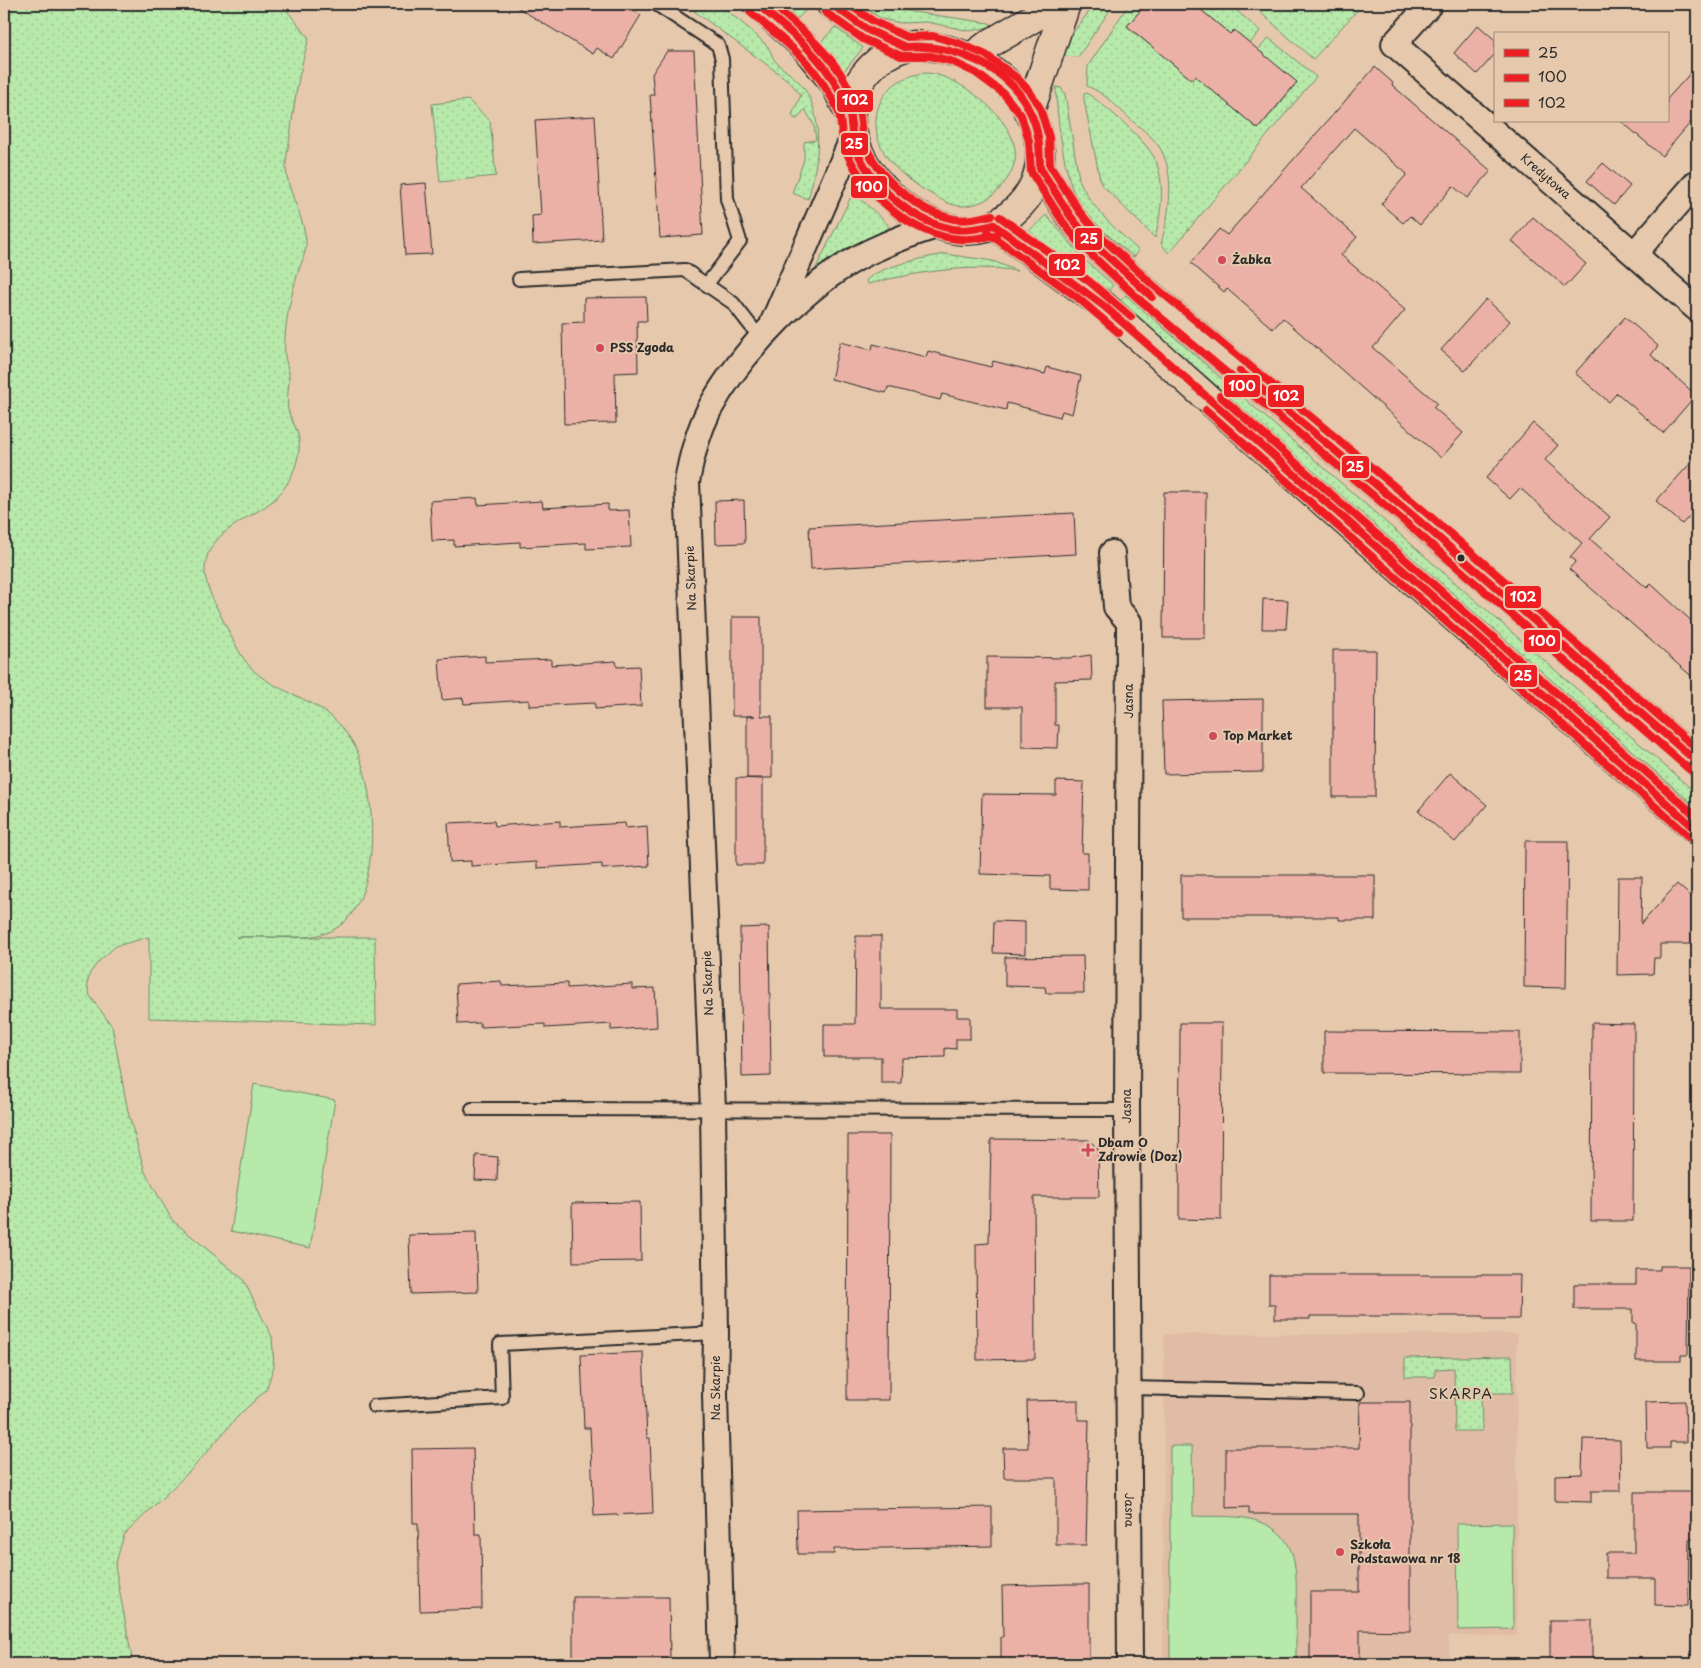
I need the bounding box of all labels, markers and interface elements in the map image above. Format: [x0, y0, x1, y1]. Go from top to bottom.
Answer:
legend [1494, 32, 1668, 122]
text: 25 [1538, 40, 1558, 63]
text: 100 [1538, 64, 1567, 87]
line badge: 102 [836, 89, 874, 113]
text: 102 [842, 89, 868, 110]
text: 102 [1538, 90, 1566, 113]
line badge: 25 [840, 132, 869, 156]
text: 25 [845, 133, 863, 154]
street label: Kredytowa [1517, 149, 1576, 203]
line badge: 100 [850, 175, 888, 199]
text: 100 [855, 176, 883, 197]
line badge: 25 [1074, 227, 1103, 251]
text: 25 [1080, 228, 1098, 249]
place label: Żabka [1232, 250, 1272, 268]
line badge: 102 [1048, 253, 1086, 277]
text: 102 [1054, 254, 1080, 275]
marker: Żabka [1216, 254, 1228, 266]
place label: PSS Zgoda [610, 338, 675, 356]
marker: PSS Zgoda [594, 342, 606, 354]
line badge: 100 [1223, 374, 1261, 398]
text: 100 [1228, 375, 1256, 396]
line badge: 102 [1267, 384, 1305, 408]
text: 102 [1273, 385, 1299, 406]
line badge: 25 [1341, 455, 1370, 479]
text: 25 [1346, 456, 1364, 477]
street label: Na Skarpie [680, 545, 700, 611]
unlabelled marker [1456, 553, 1466, 563]
line badge: 102 [1504, 585, 1542, 609]
text: 102 [1510, 586, 1536, 607]
line badge: 100 [1523, 629, 1561, 653]
text: 100 [1528, 630, 1556, 651]
line badge: 25 [1509, 664, 1538, 688]
text: 25 [1514, 665, 1532, 686]
street label: Jasna [1119, 683, 1137, 718]
place label: Top Market [1223, 726, 1293, 744]
marker: Top Market [1207, 730, 1219, 742]
street label: Na Skarpie [697, 950, 717, 1016]
street label: Jasna [1117, 1088, 1135, 1123]
place label: Dbam O Zdrowie (Doz) [1098, 1133, 1182, 1165]
marker: Dbam O Zdrowie (Doz) [1082, 1144, 1094, 1156]
street label: Na Skarpie [706, 1355, 724, 1421]
district label: SKARPA [1429, 1383, 1493, 1404]
street label: Jasna [1121, 1493, 1139, 1528]
place label: Szkoła Podstawowa nr 18 [1350, 1535, 1460, 1567]
marker: Szkoła Podstawowa nr 18 [1334, 1546, 1346, 1558]

